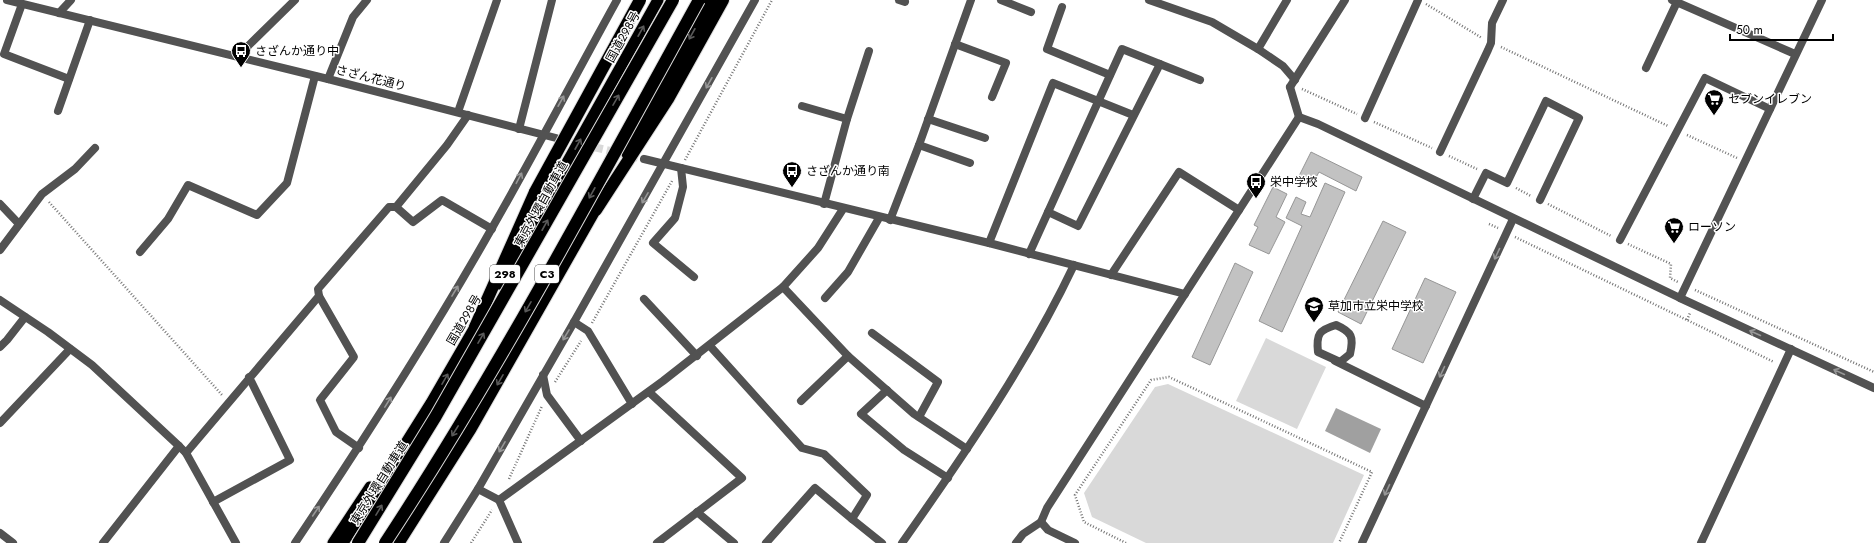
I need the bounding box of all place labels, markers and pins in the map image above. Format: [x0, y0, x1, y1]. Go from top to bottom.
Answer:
bus stop icon: さざんか通り中 [230, 40, 252, 68]
place label: さざんか通り中 [255, 42, 339, 60]
supermarket icon: セブンイレブン [1703, 88, 1725, 116]
place label: セブンイレブン [1728, 90, 1812, 108]
bus stop icon: さざんか通り南 [781, 160, 803, 188]
place label: さざんか通り南 [806, 162, 890, 180]
bus stop icon: 栄中学校 [1245, 171, 1267, 199]
place label: 栄中学校 [1270, 173, 1318, 191]
supermarket icon: ローソン [1663, 216, 1685, 244]
place label: ローソン [1688, 218, 1736, 236]
school or university icon: 草加市立栄中学校 [1303, 295, 1325, 323]
place label: 草加市立栄中学校 [1328, 297, 1424, 315]

